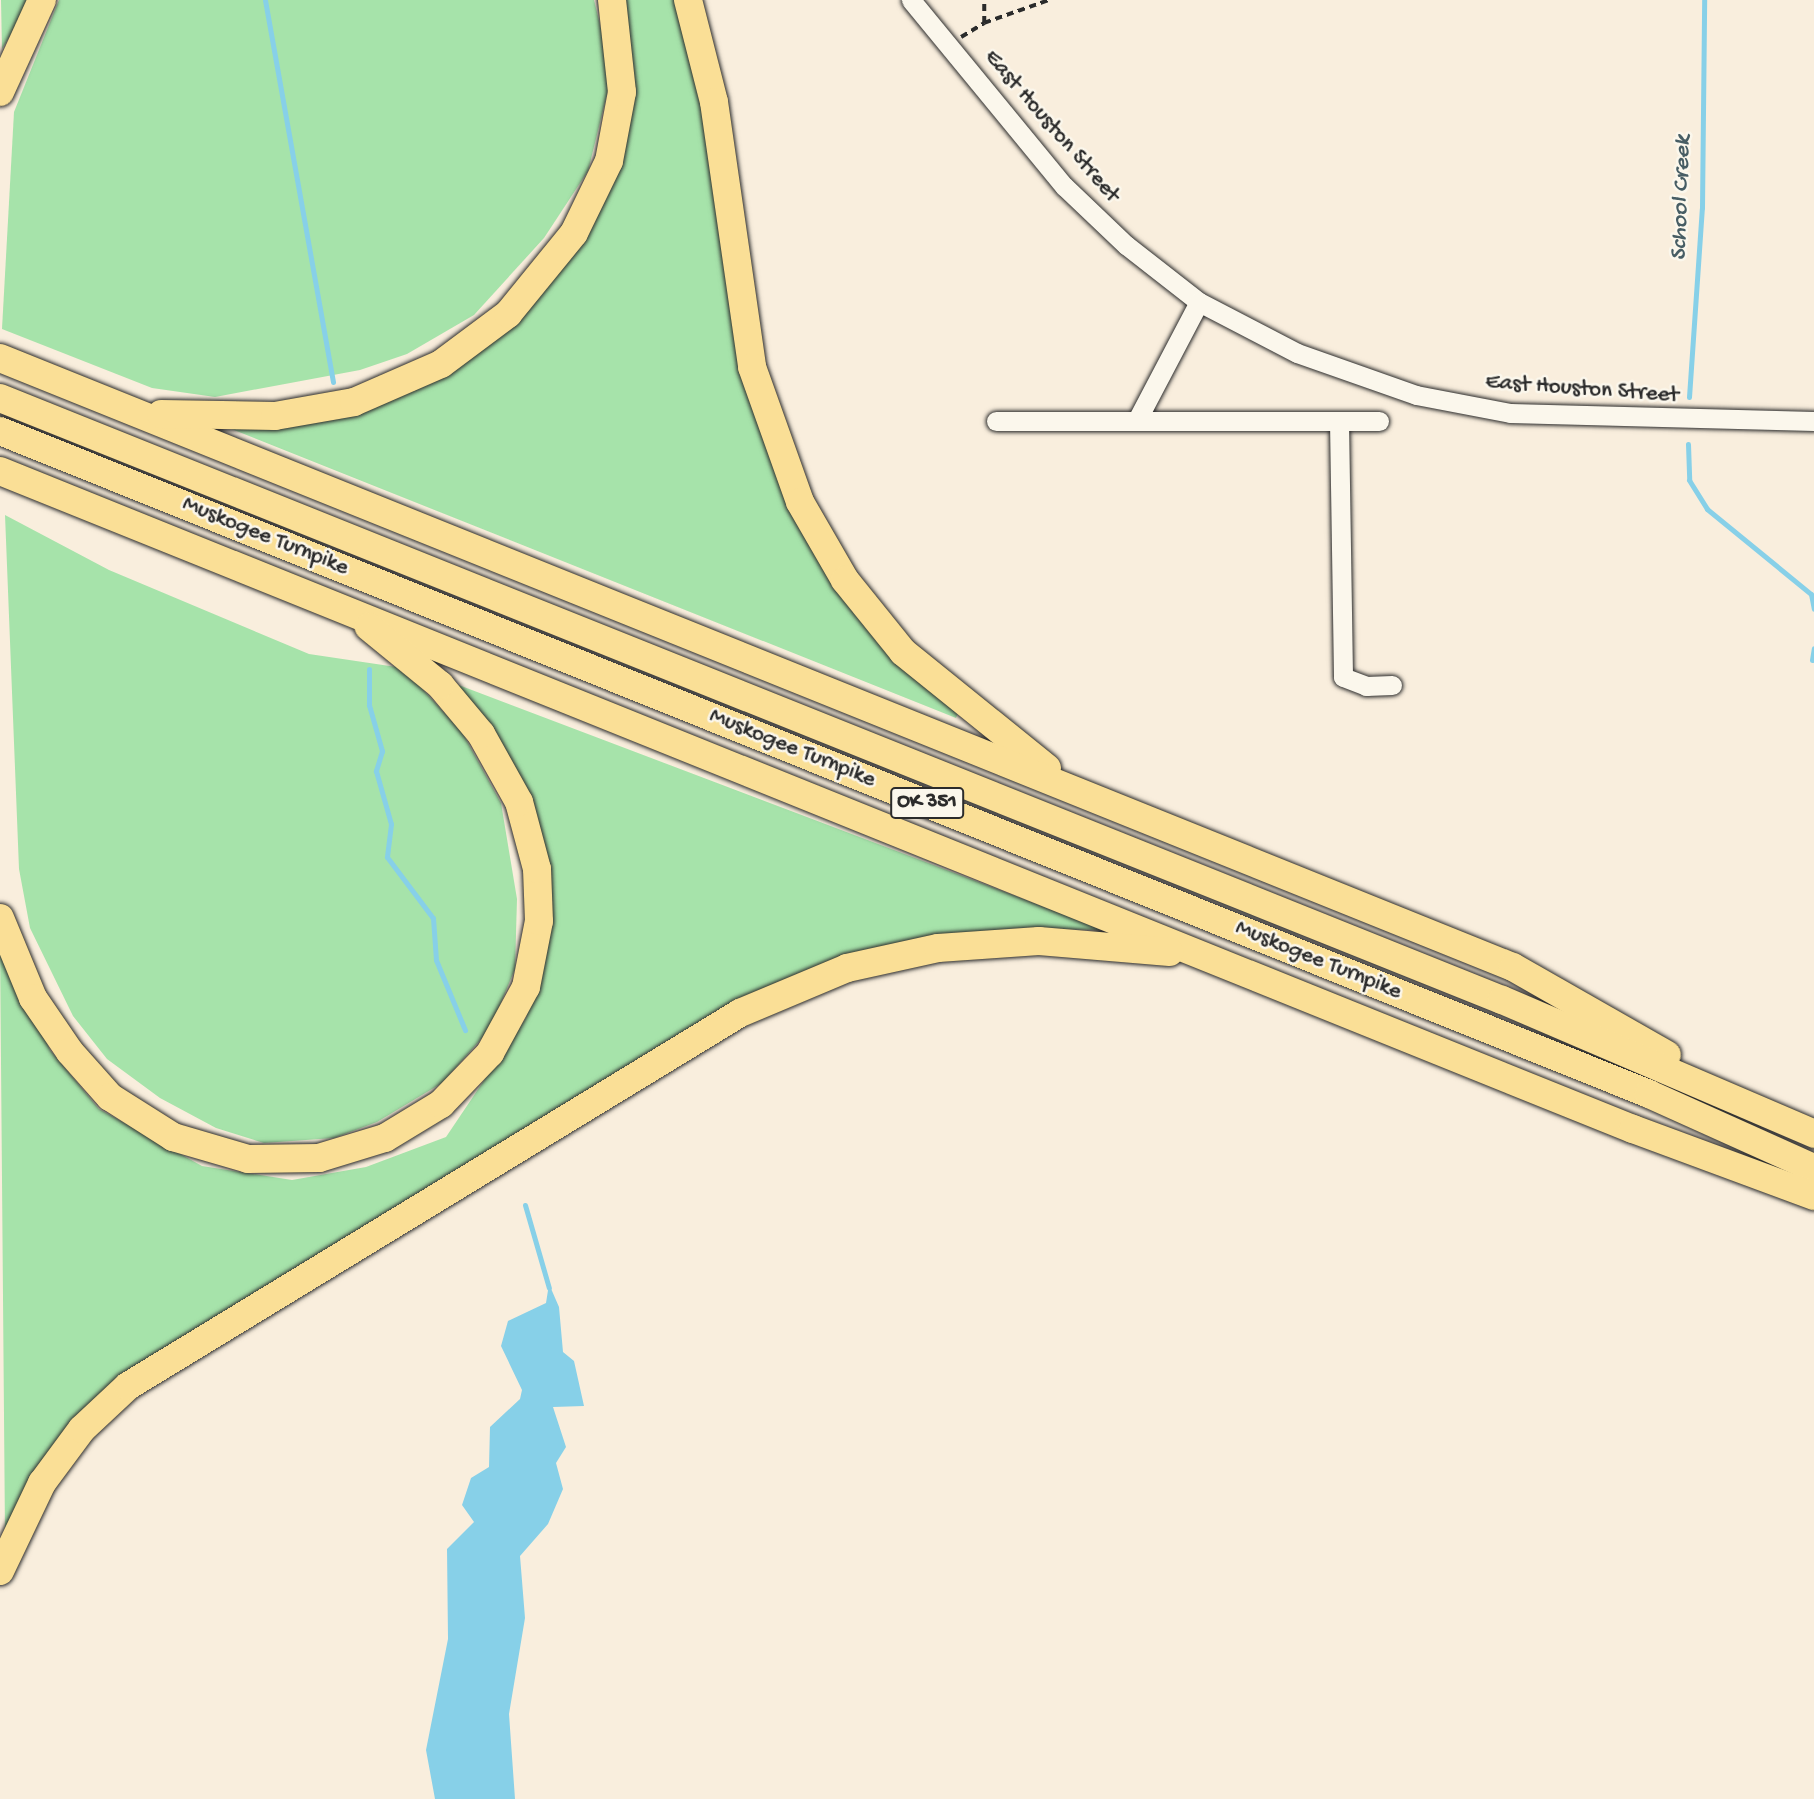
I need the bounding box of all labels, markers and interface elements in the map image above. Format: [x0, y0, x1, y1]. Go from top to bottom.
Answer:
street label: East Houston Street [977, 45, 1125, 209]
water label: School Creek [1665, 135, 1699, 261]
street label: East Houston Street [1484, 369, 1680, 411]
street label: Muskogee Turnpike [178, 491, 352, 583]
street label: Muskogee Turnpike [705, 703, 879, 795]
road number: OK 351 [888, 786, 965, 820]
street label: Muskogee Turnpike [1231, 915, 1405, 1007]

